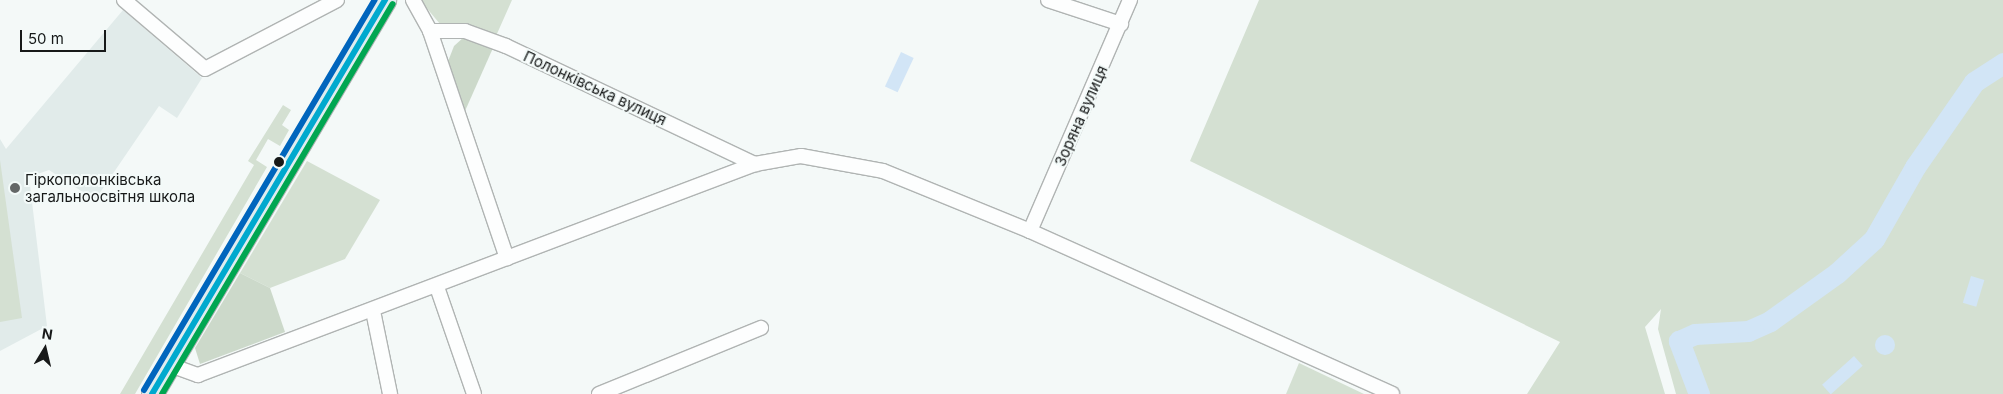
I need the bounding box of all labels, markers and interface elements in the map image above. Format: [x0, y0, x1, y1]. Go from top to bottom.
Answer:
scale bar [22, 20, 109, 52]
text: 50 m [28, 29, 64, 48]
street label: Полонківська вулиця [521, 47, 669, 129]
street label: Зоряна вулиця [1051, 63, 1111, 169]
unlabelled marker [274, 157, 284, 167]
place label: Гіркополонківська загальноосвітня школа [25, 170, 195, 205]
marker: Гіркополонківська загальноосвітня школа [9, 182, 21, 194]
north arrow [20, 324, 70, 374]
text: N [41, 324, 54, 343]

